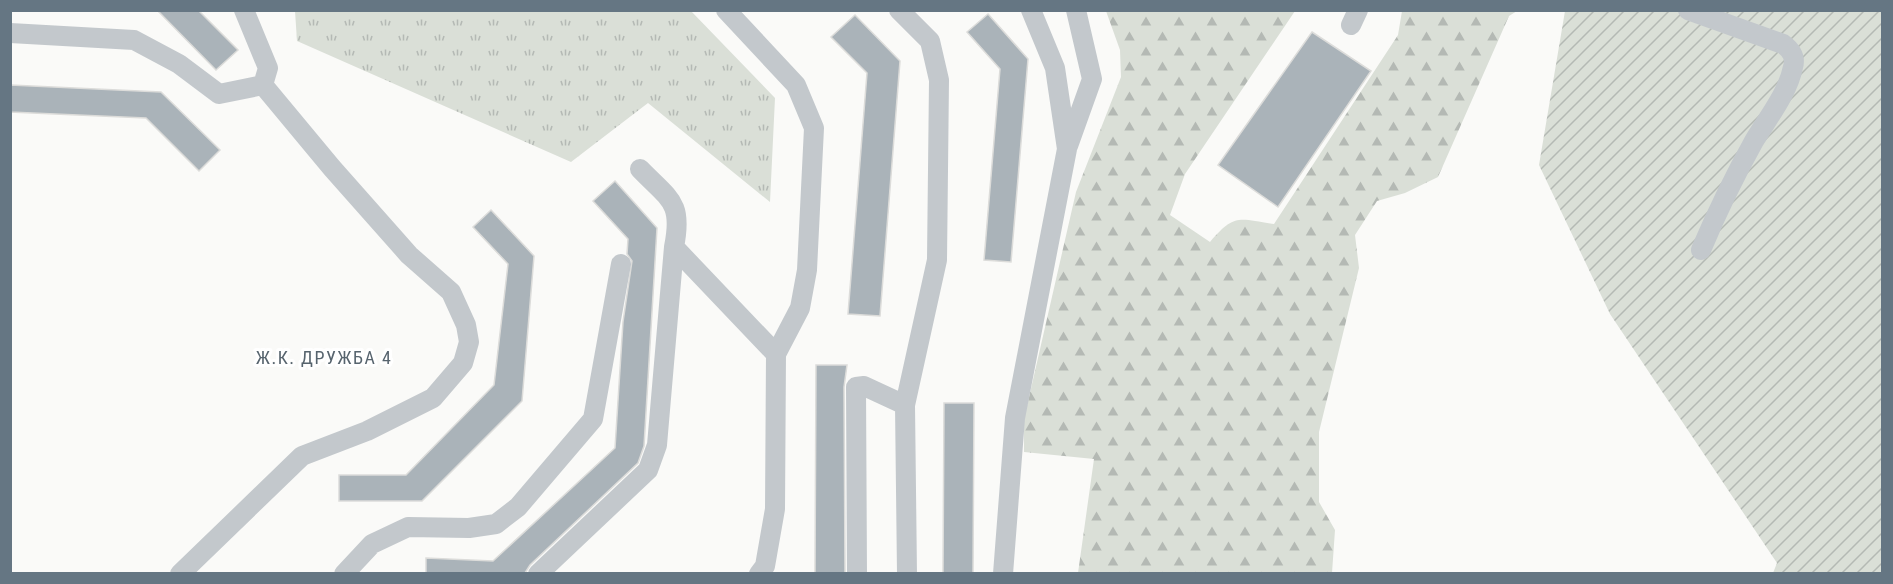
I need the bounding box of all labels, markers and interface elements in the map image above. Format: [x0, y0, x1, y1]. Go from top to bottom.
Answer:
district label: Ж.К. ДРУЖБА 4 [256, 347, 392, 368]

